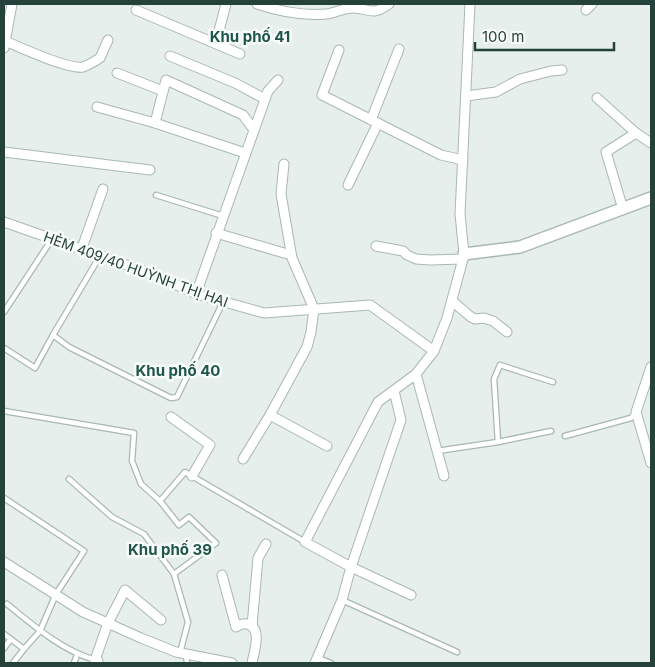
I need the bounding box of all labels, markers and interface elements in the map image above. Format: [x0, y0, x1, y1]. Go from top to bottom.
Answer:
scale bar [475, 20, 614, 52]
district label: Khu phố 41 [210, 27, 290, 46]
text: 100 m [482, 27, 524, 46]
street label: HẺM 409/40 HUỲNH THỊ HAI [41, 228, 231, 310]
district label: Khu phố 40 [136, 361, 220, 380]
district label: Khu phố 39 [128, 540, 212, 559]

